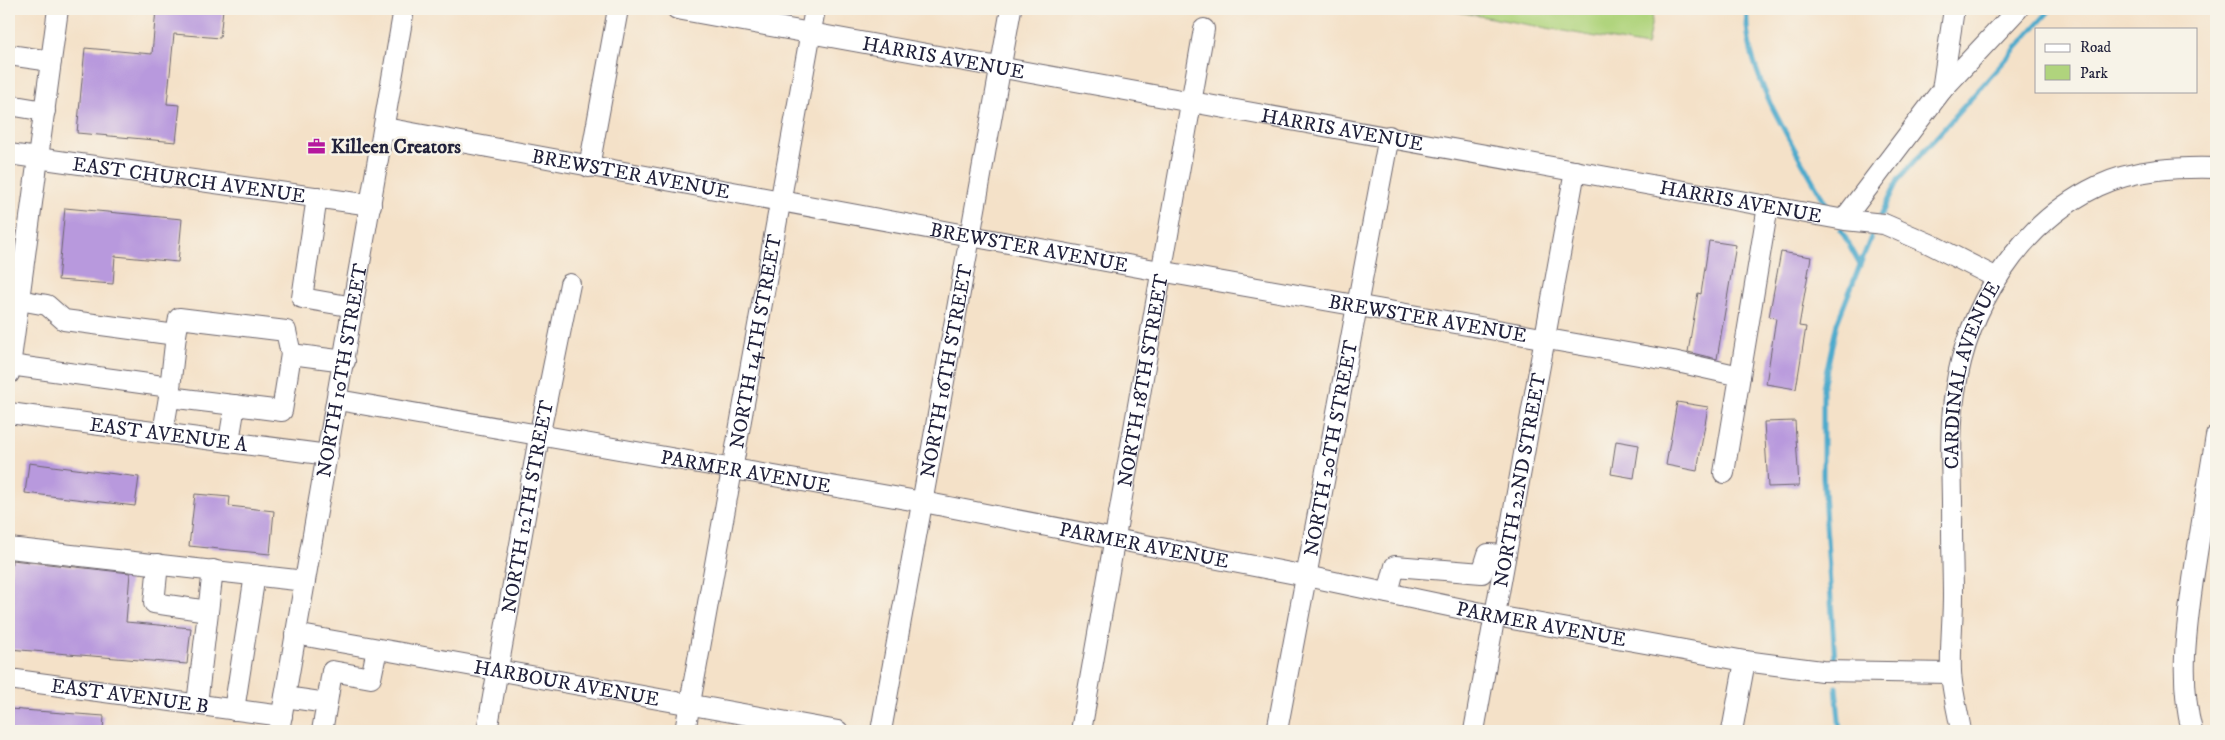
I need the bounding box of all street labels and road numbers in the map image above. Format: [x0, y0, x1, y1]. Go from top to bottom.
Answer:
street label: HARRIS AVENUE [860, 32, 1026, 86]
street label: HARRIS AVENUE [1259, 104, 1425, 158]
street label: BREWSTER AVENUE [530, 144, 732, 205]
street label: EAST CHURCH AVENUE [71, 152, 307, 210]
street label: HARRIS AVENUE [1657, 176, 1824, 230]
street label: BREWSTER AVENUE [928, 218, 1130, 279]
street label: NORTH 14TH STREET [725, 232, 788, 451]
street label: NORTH 10TH STREET [312, 262, 374, 479]
street label: NORTH 16TH STREET [916, 262, 979, 480]
street label: NORTH 18TH STREET [1113, 272, 1175, 489]
street label: CARDINAL AVENUE [1940, 277, 2007, 469]
street label: BREWSTER AVENUE [1326, 290, 1529, 349]
street label: NORTH 20TH STREET [1299, 338, 1364, 558]
street label: NORTH 22ND STREET [1489, 371, 1552, 590]
street label: NORTH 12TH STREET [497, 398, 560, 615]
street label: EAST AVENUE A [88, 413, 249, 458]
street label: PARMER AVENUE [659, 445, 833, 500]
street label: PARMER AVENUE [1057, 518, 1231, 575]
street label: PARMER AVENUE [1454, 597, 1628, 653]
street label: HARBOUR AVENUE [472, 655, 661, 713]
street label: EAST AVENUE B [49, 674, 210, 720]

